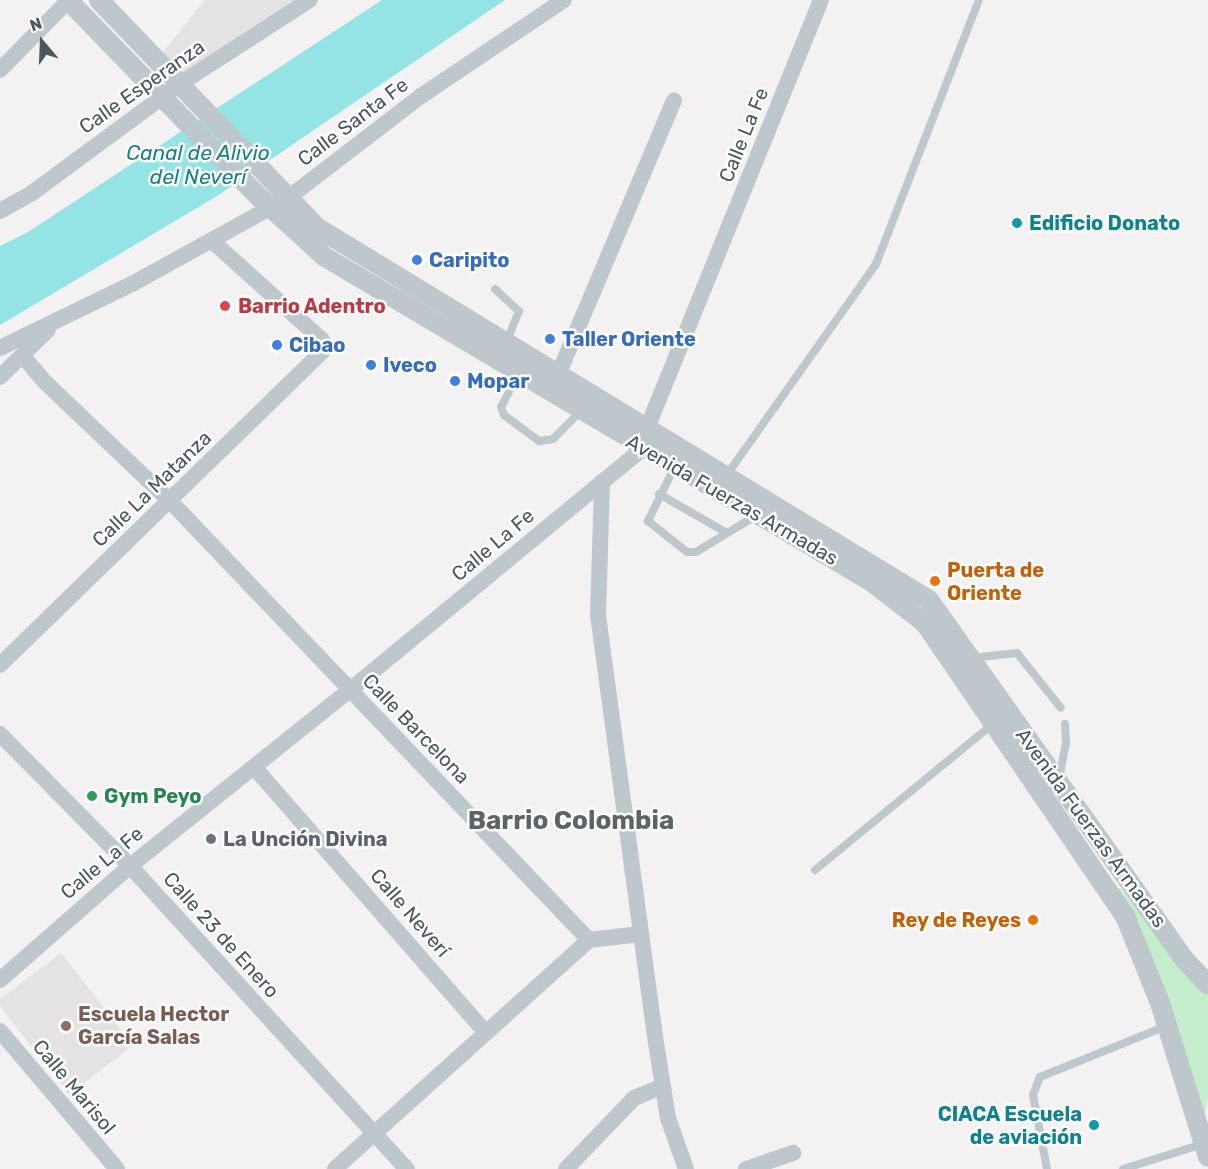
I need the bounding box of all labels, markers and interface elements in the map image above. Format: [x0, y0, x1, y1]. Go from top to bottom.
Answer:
north arrow [12, 12, 72, 72]
text: N [27, 14, 45, 35]
street label: Calle Esperanza [75, 35, 209, 139]
street label: Calle Santa Fe [293, 73, 413, 171]
street label: Calle La Fe [714, 84, 774, 186]
water label: Canal de Alivio del Neverí [126, 140, 270, 190]
place label: Edificio Donato [1029, 211, 1180, 235]
marker: Edificio Donato [1010, 216, 1024, 230]
place label: Caripito [429, 248, 510, 272]
marker: Caripito [410, 253, 424, 267]
place label: Barrio Adentro [238, 294, 386, 318]
marker: Barrio Adentro [216, 297, 234, 315]
place label: Taller Oriente [562, 327, 696, 351]
marker: Taller Oriente [543, 332, 557, 346]
place label: Cibao [289, 333, 345, 357]
marker: Cibao [270, 338, 284, 352]
place label: Iveco [383, 353, 437, 377]
marker: Iveco [364, 358, 378, 372]
place label: Mopar [467, 369, 529, 393]
marker: Mopar [448, 374, 462, 388]
street label: Calle La Matanza [87, 426, 217, 552]
street label: Avenida Fuerzas Armadas [622, 429, 842, 571]
street label: Calle La Fe [447, 504, 539, 586]
place label: Puerta de Oriente [947, 558, 1044, 605]
marker: Puerta de Oriente [928, 574, 942, 588]
street label: Calle Barcelona [357, 669, 475, 789]
street label: Avenida Fuerzas Armadas [1010, 723, 1172, 933]
place label: Gym Peyo [104, 784, 201, 808]
marker: Gym Peyo [85, 789, 99, 803]
district label: Barrio Colombia [468, 805, 674, 837]
street label: Calle La Fe [56, 822, 148, 904]
place label: La Unción Divina [223, 827, 388, 851]
marker: La Unción Divina [204, 832, 218, 846]
street label: Calle Neverí [365, 864, 455, 962]
street label: Calle 23 de Enero [158, 867, 284, 1003]
place label: Rey de Reyes [891, 908, 1021, 932]
marker: Rey de Reyes [1026, 913, 1040, 927]
place label: Escuela Hector García Salas [78, 1002, 229, 1049]
marker: Escuela Hector García Salas [59, 1019, 73, 1033]
street label: Calle Marisol [28, 1035, 120, 1139]
place label: CIACA Escuela de aviación [937, 1102, 1082, 1149]
marker: CIACA Escuela de aviación [1087, 1118, 1101, 1132]

